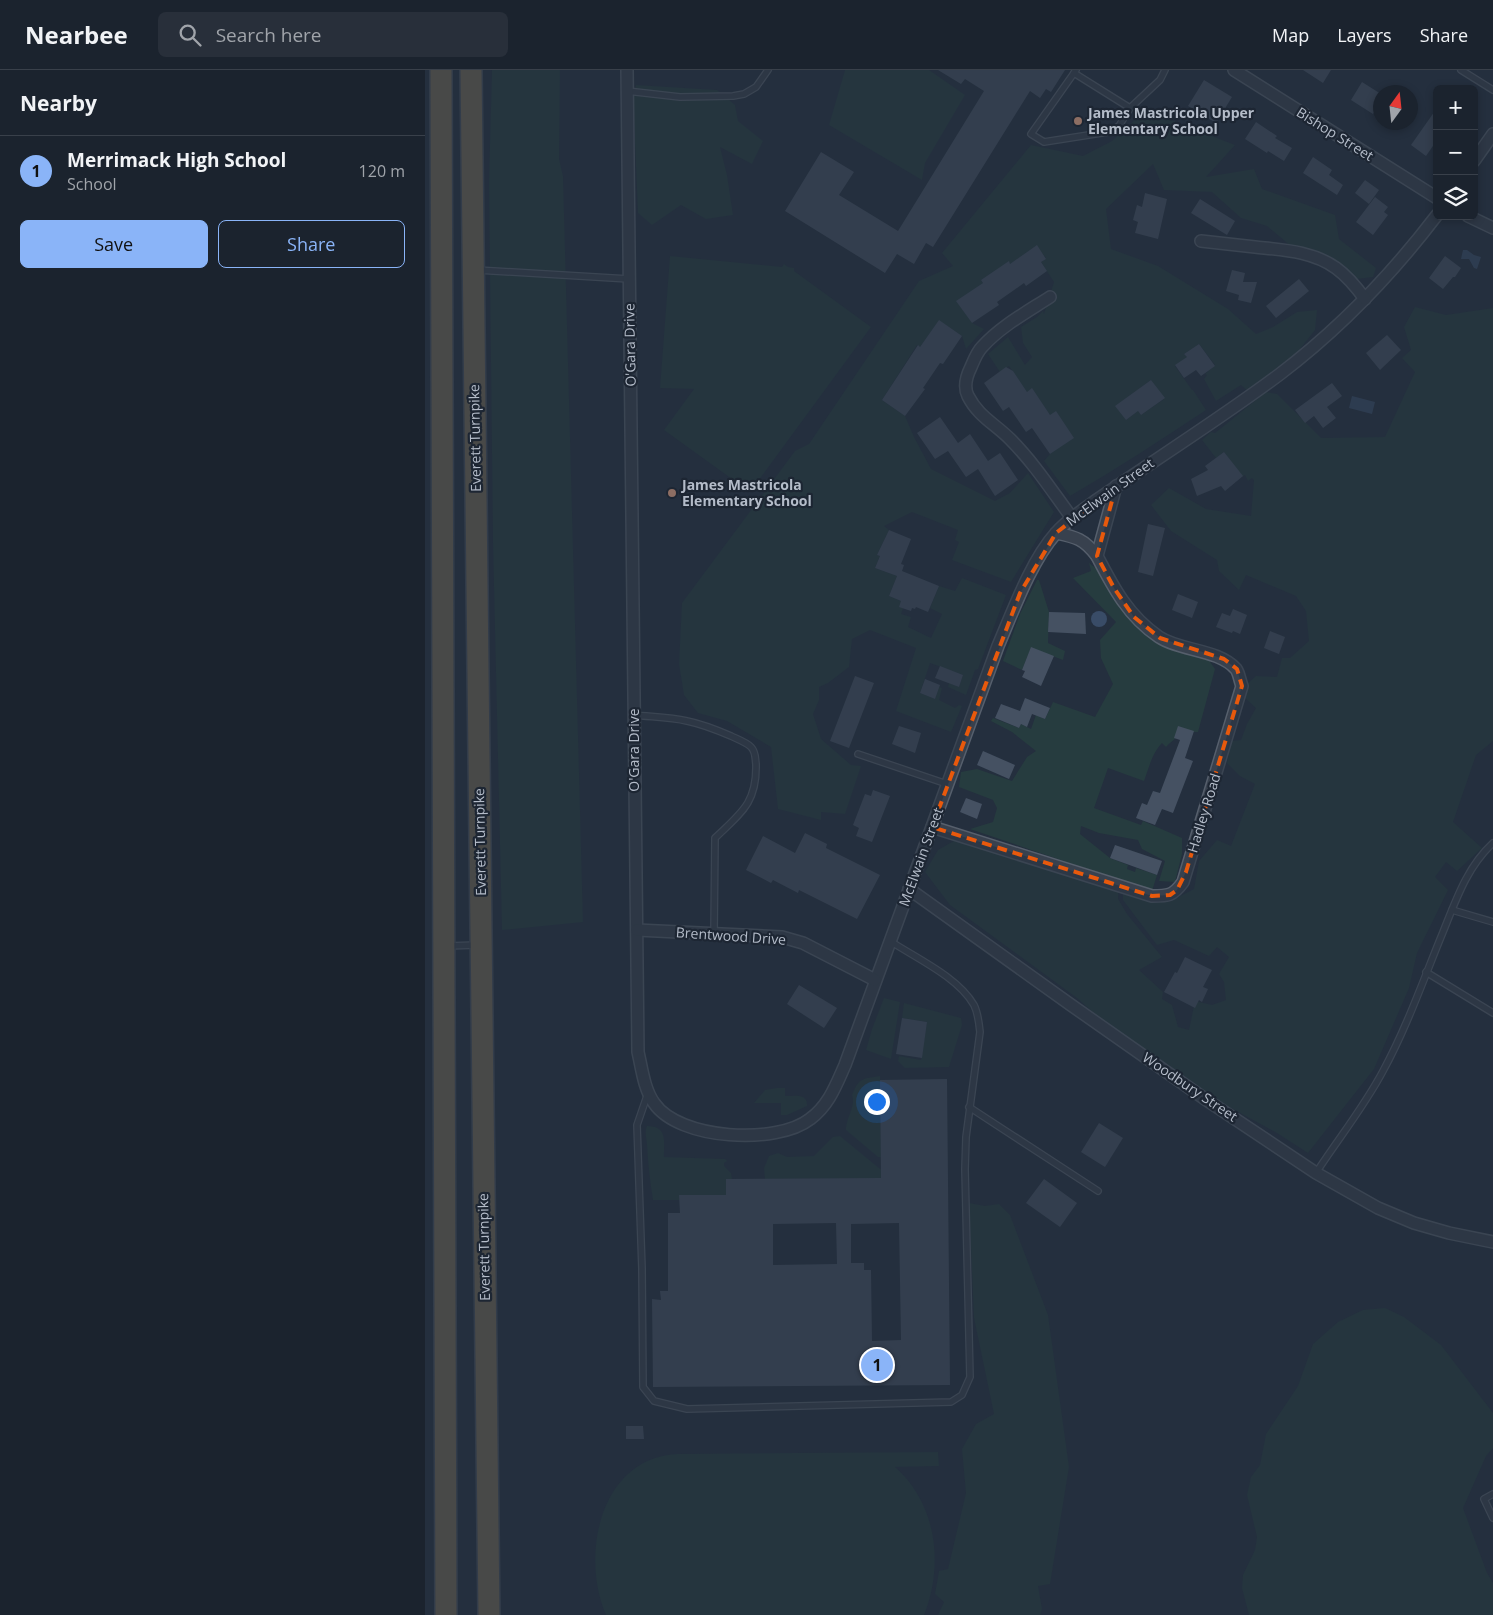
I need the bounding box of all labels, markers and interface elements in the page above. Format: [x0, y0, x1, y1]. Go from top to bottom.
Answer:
search box [158, 12, 508, 57]
text: Nearbee [25, 18, 128, 51]
icon: search [176, 21, 204, 49]
text: Search here [216, 22, 322, 48]
text: Map [1272, 23, 1309, 47]
text: Layers [1337, 23, 1392, 47]
text: Share [1420, 23, 1468, 47]
north arrow [1373, 85, 1418, 130]
map controls [1433, 85, 1478, 220]
button: + [1433, 85, 1478, 130]
text: Nearby [20, 89, 97, 117]
street label: Bishop Street [1293, 102, 1377, 165]
place label: James Mastricola Upper Elementary School [1086, 103, 1255, 138]
marker: James Mastricola Upper Elementary School [1072, 115, 1084, 127]
button: − [1433, 130, 1478, 175]
text: Merrimack High School [67, 147, 286, 173]
text: 1 [31, 160, 41, 182]
text: 120 m [359, 160, 405, 182]
text: School [67, 173, 117, 195]
button: layers [1433, 175, 1478, 220]
button: Save [20, 220, 208, 268]
button: Share [218, 220, 405, 268]
street label: O'Gara Drive [619, 303, 640, 387]
street label: Everett Turnpike [464, 384, 485, 492]
street label: McElwain Street [1062, 453, 1157, 530]
place label: James Mastricola Elementary School [680, 475, 812, 510]
marker: James Mastricola Elementary School [666, 487, 678, 499]
street label: O'Gara Drive [624, 708, 643, 792]
street label: Hadley Road [1182, 771, 1225, 855]
street label: Everett Turnpike [469, 788, 490, 896]
street label: McElwain Street [894, 805, 947, 909]
street label: Brentwood Drive [675, 922, 787, 949]
street label: Woodbury Street [1139, 1048, 1242, 1125]
your location [864, 1089, 890, 1115]
street label: Everett Turnpike [473, 1193, 494, 1301]
pin: 1 [861, 1346, 893, 1384]

